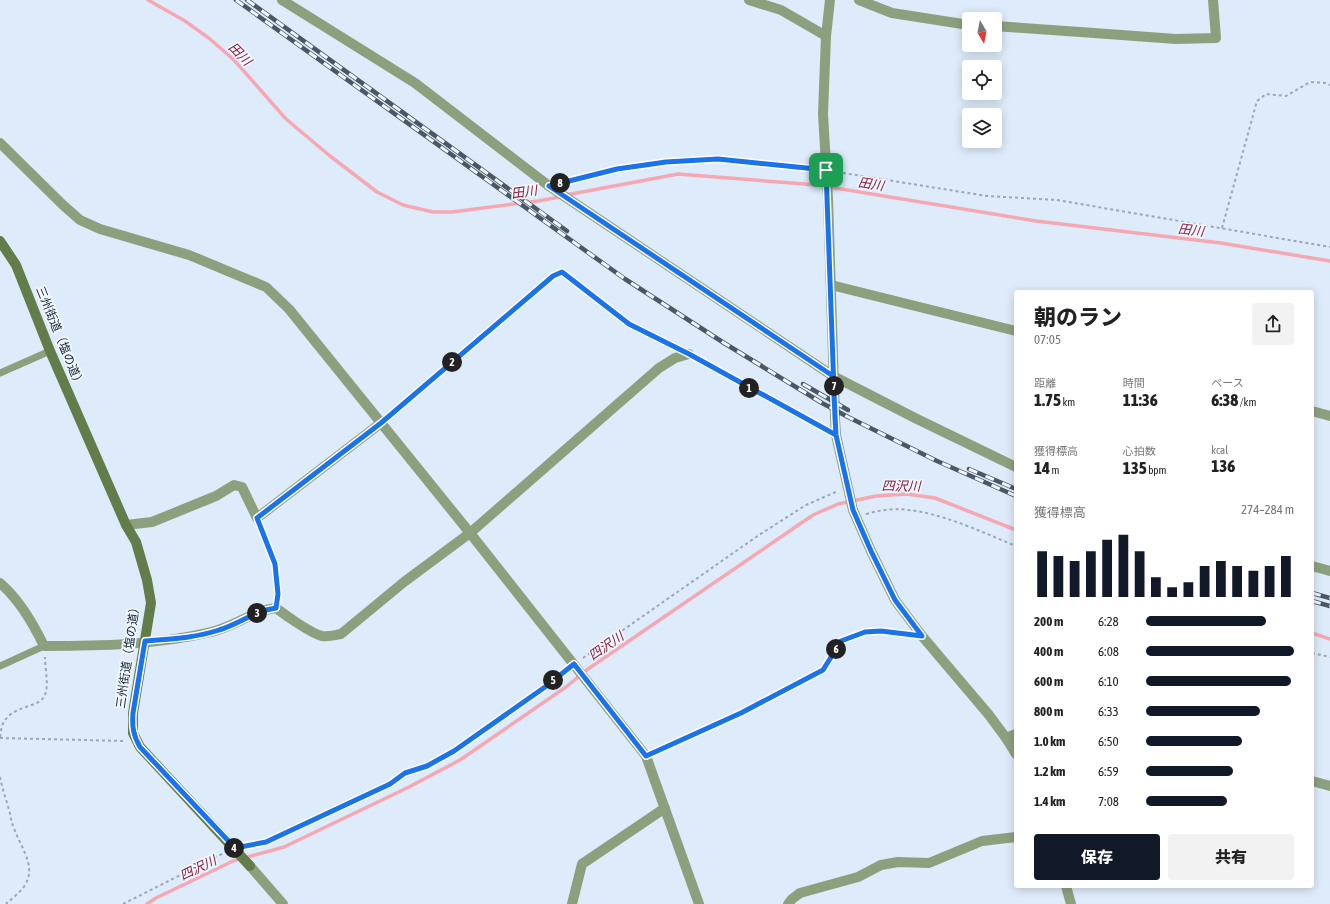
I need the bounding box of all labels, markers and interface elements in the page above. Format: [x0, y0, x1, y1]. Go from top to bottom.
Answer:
north arrow [962, 12, 1002, 52]
map controls [962, 12, 1002, 148]
water label: 田川 [225, 39, 256, 70]
button: locate [962, 60, 1002, 100]
button: layers [962, 108, 1002, 148]
pin [809, 153, 843, 187]
icon: arrive [815, 159, 837, 181]
pin: 8 [550, 173, 570, 193]
water label: 田川 [857, 175, 887, 194]
text: 8 [557, 177, 563, 189]
water label: 田川 [510, 182, 540, 201]
water label: 田川 [1177, 221, 1207, 239]
street label: 三州街道（塩の道） [33, 284, 87, 390]
button: share [1252, 303, 1294, 345]
text: 朝のラン [1034, 304, 1122, 330]
text: 07:05 [1034, 332, 1061, 347]
pin: 2 [442, 352, 462, 372]
text: 2 [449, 356, 455, 368]
pin: 7 [824, 376, 844, 396]
text: 距離 [1034, 377, 1056, 389]
text: 時間 [1123, 377, 1145, 389]
text: ペース [1211, 377, 1244, 389]
pin: 1 [739, 378, 759, 398]
text: 7 [831, 380, 837, 392]
text: 1 [746, 382, 752, 394]
text: 1.75 [1034, 390, 1061, 410]
text: 11:36 [1123, 390, 1158, 410]
text: 6:38 [1211, 390, 1238, 410]
text: km [1061, 396, 1075, 408]
text: /km [1238, 396, 1256, 408]
text: kcal [1211, 444, 1228, 456]
text: 獲得標高 [1034, 445, 1078, 457]
text: 心拍数 [1123, 445, 1156, 457]
text: 136 [1211, 456, 1235, 476]
text: 14 [1034, 458, 1050, 478]
text: 135 [1123, 458, 1147, 478]
text: m [1050, 464, 1059, 476]
text: bpm [1147, 464, 1167, 476]
water label: 四沢川 [881, 478, 923, 494]
text: 274–284 m [1241, 502, 1294, 517]
text: 獲得標高 [1034, 505, 1086, 520]
street label: 三州街道（塩の道） [114, 601, 142, 709]
pin: 3 [247, 603, 267, 623]
text: 3 [254, 607, 260, 619]
text: 200 m [1034, 614, 1063, 629]
text: 6:28 [1098, 614, 1119, 629]
water label: 四沢川 [586, 628, 628, 663]
pin: 6 [826, 639, 846, 659]
text: 6 [833, 643, 839, 655]
text: 400 m [1034, 644, 1063, 659]
text: 6:08 [1098, 644, 1119, 659]
pin: 5 [543, 670, 563, 690]
text: 5 [550, 674, 556, 686]
text: 600 m [1034, 674, 1063, 689]
text: 6:10 [1098, 674, 1119, 689]
text: 800 m [1034, 704, 1063, 719]
text: 6:33 [1098, 704, 1119, 719]
text: 1.0 km [1034, 734, 1065, 749]
text: 6:50 [1098, 734, 1119, 749]
text: 1.2 km [1034, 764, 1065, 779]
text: 6:59 [1098, 764, 1119, 779]
text: 1.4 km [1034, 794, 1065, 809]
text: 7:08 [1098, 794, 1119, 809]
button: 保存 [1034, 834, 1160, 880]
button: 共有 [1168, 834, 1294, 880]
pin: 4 [224, 838, 244, 858]
text: 4 [231, 842, 237, 854]
water label: 四沢川 [177, 852, 221, 883]

